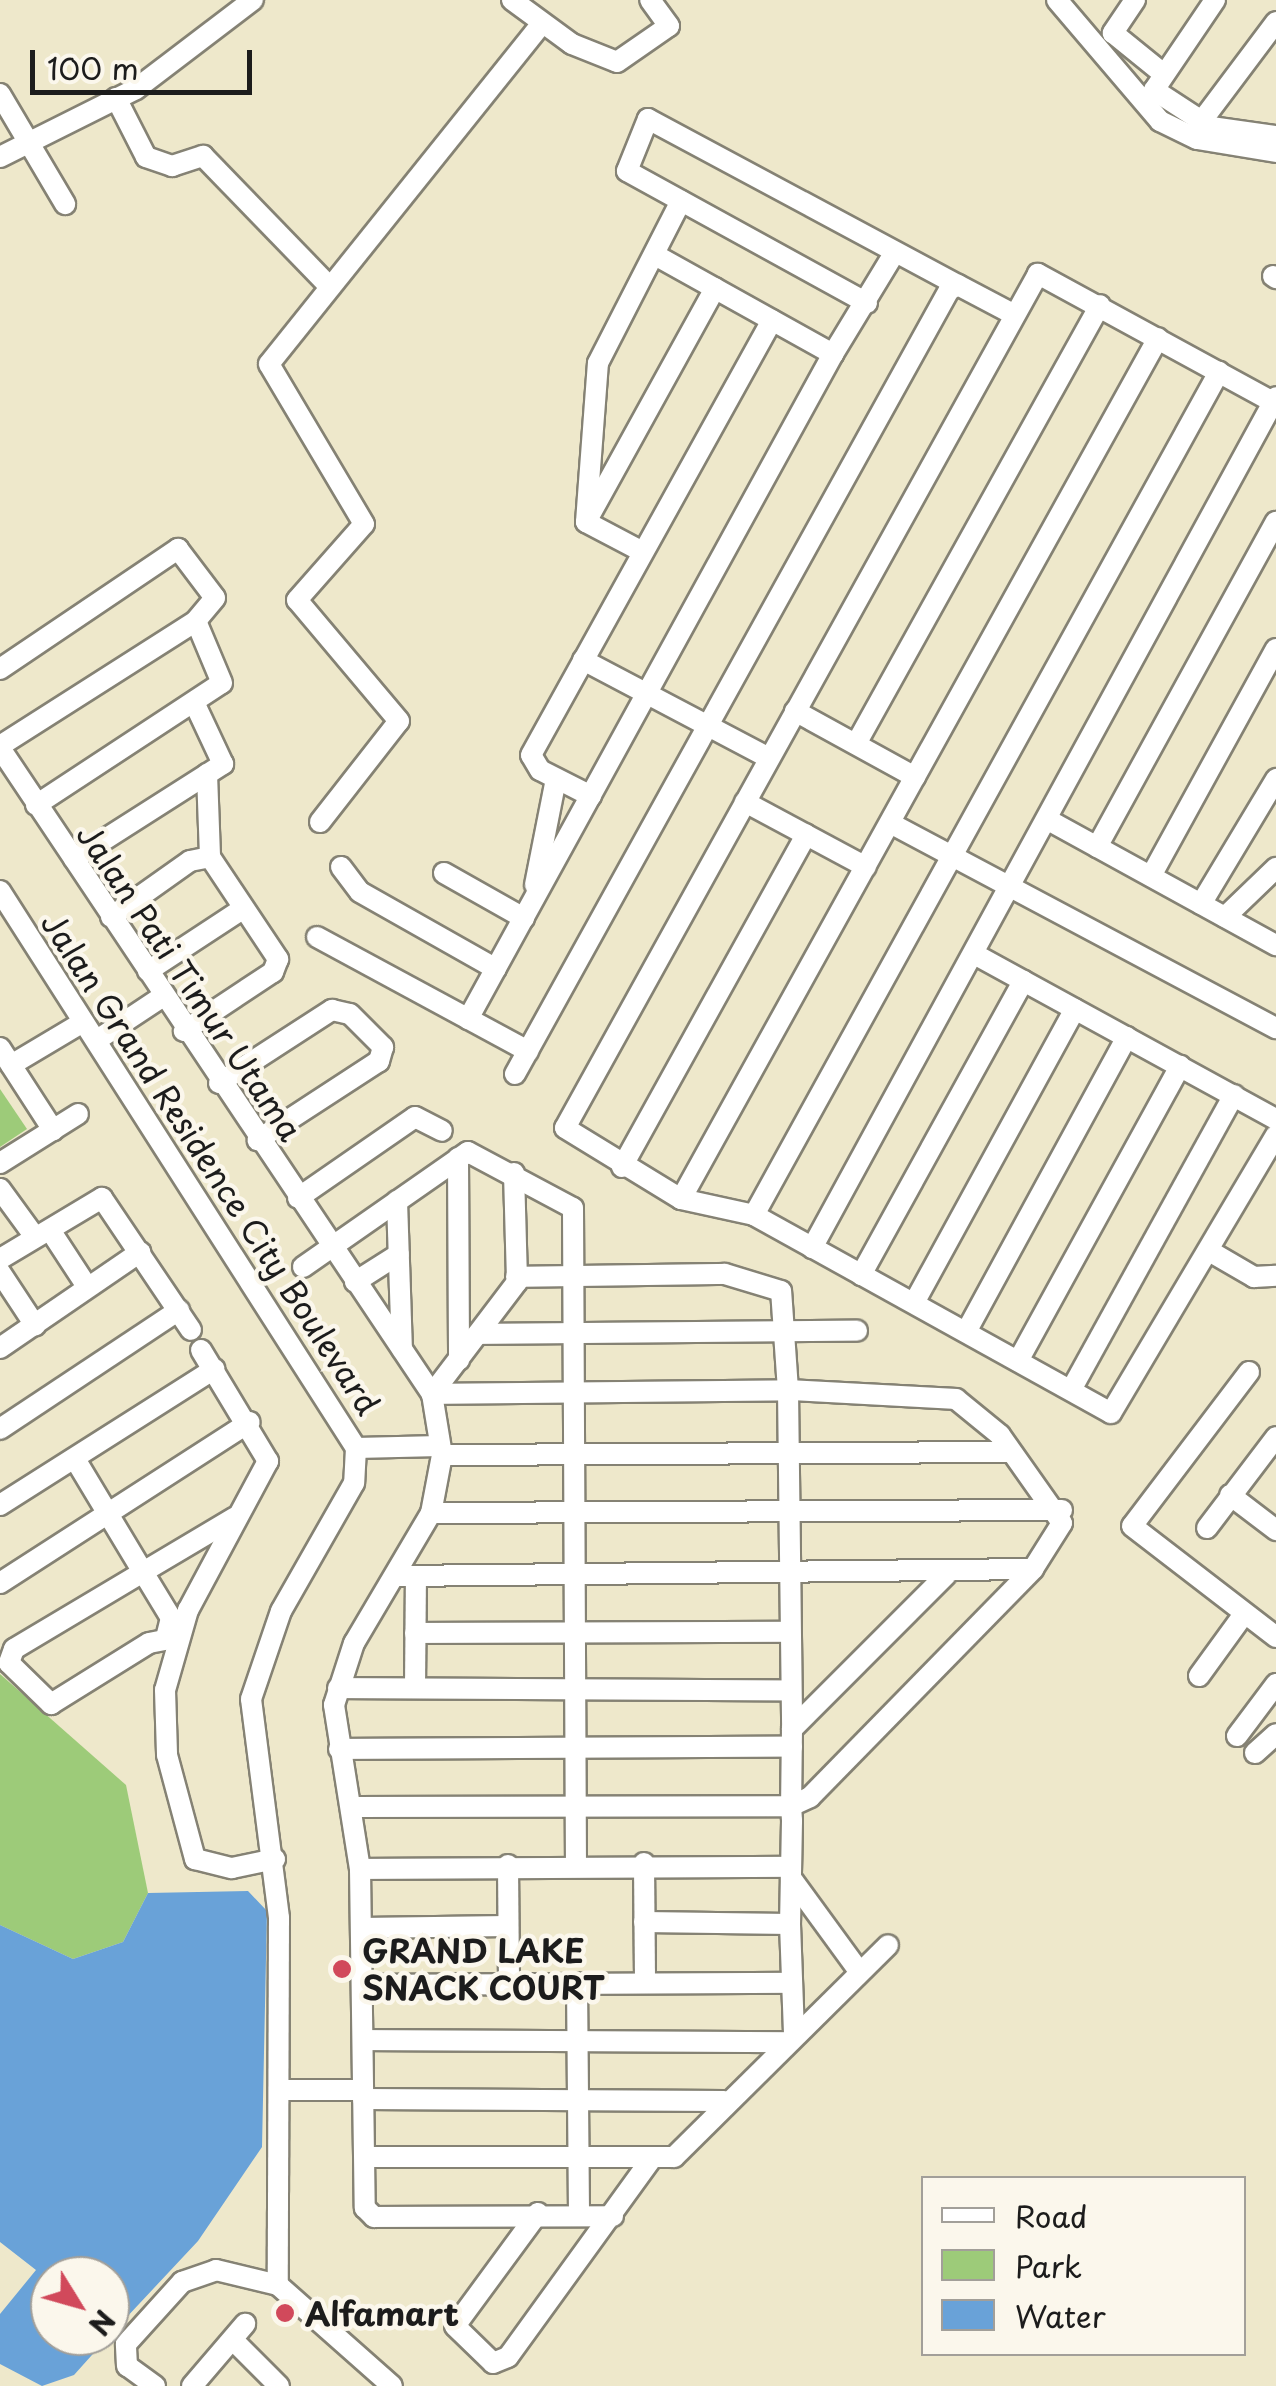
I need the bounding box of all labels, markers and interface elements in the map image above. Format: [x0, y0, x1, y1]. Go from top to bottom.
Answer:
scale bar [35, 30, 258, 92]
text: 100 m [47, 45, 139, 90]
street label: Jalan Pati Timur Utama [69, 815, 311, 1149]
street label: Jalan Grand Residence City Boulevard [34, 904, 388, 1422]
place label: GRAND LAKE SNACK COURT [362, 1932, 608, 2007]
marker: GRAND LAKE SNACK COURT [331, 1958, 353, 1980]
legend [921, 2176, 1246, 2356]
text: Road [1015, 2193, 1088, 2238]
text: Park [1015, 2243, 1082, 2288]
north arrow [30, 2256, 130, 2356]
text: Water [1015, 2293, 1106, 2338]
place label: Alfamart [305, 2294, 459, 2332]
text: N [79, 2301, 127, 2345]
marker: Alfamart [274, 2302, 296, 2324]

